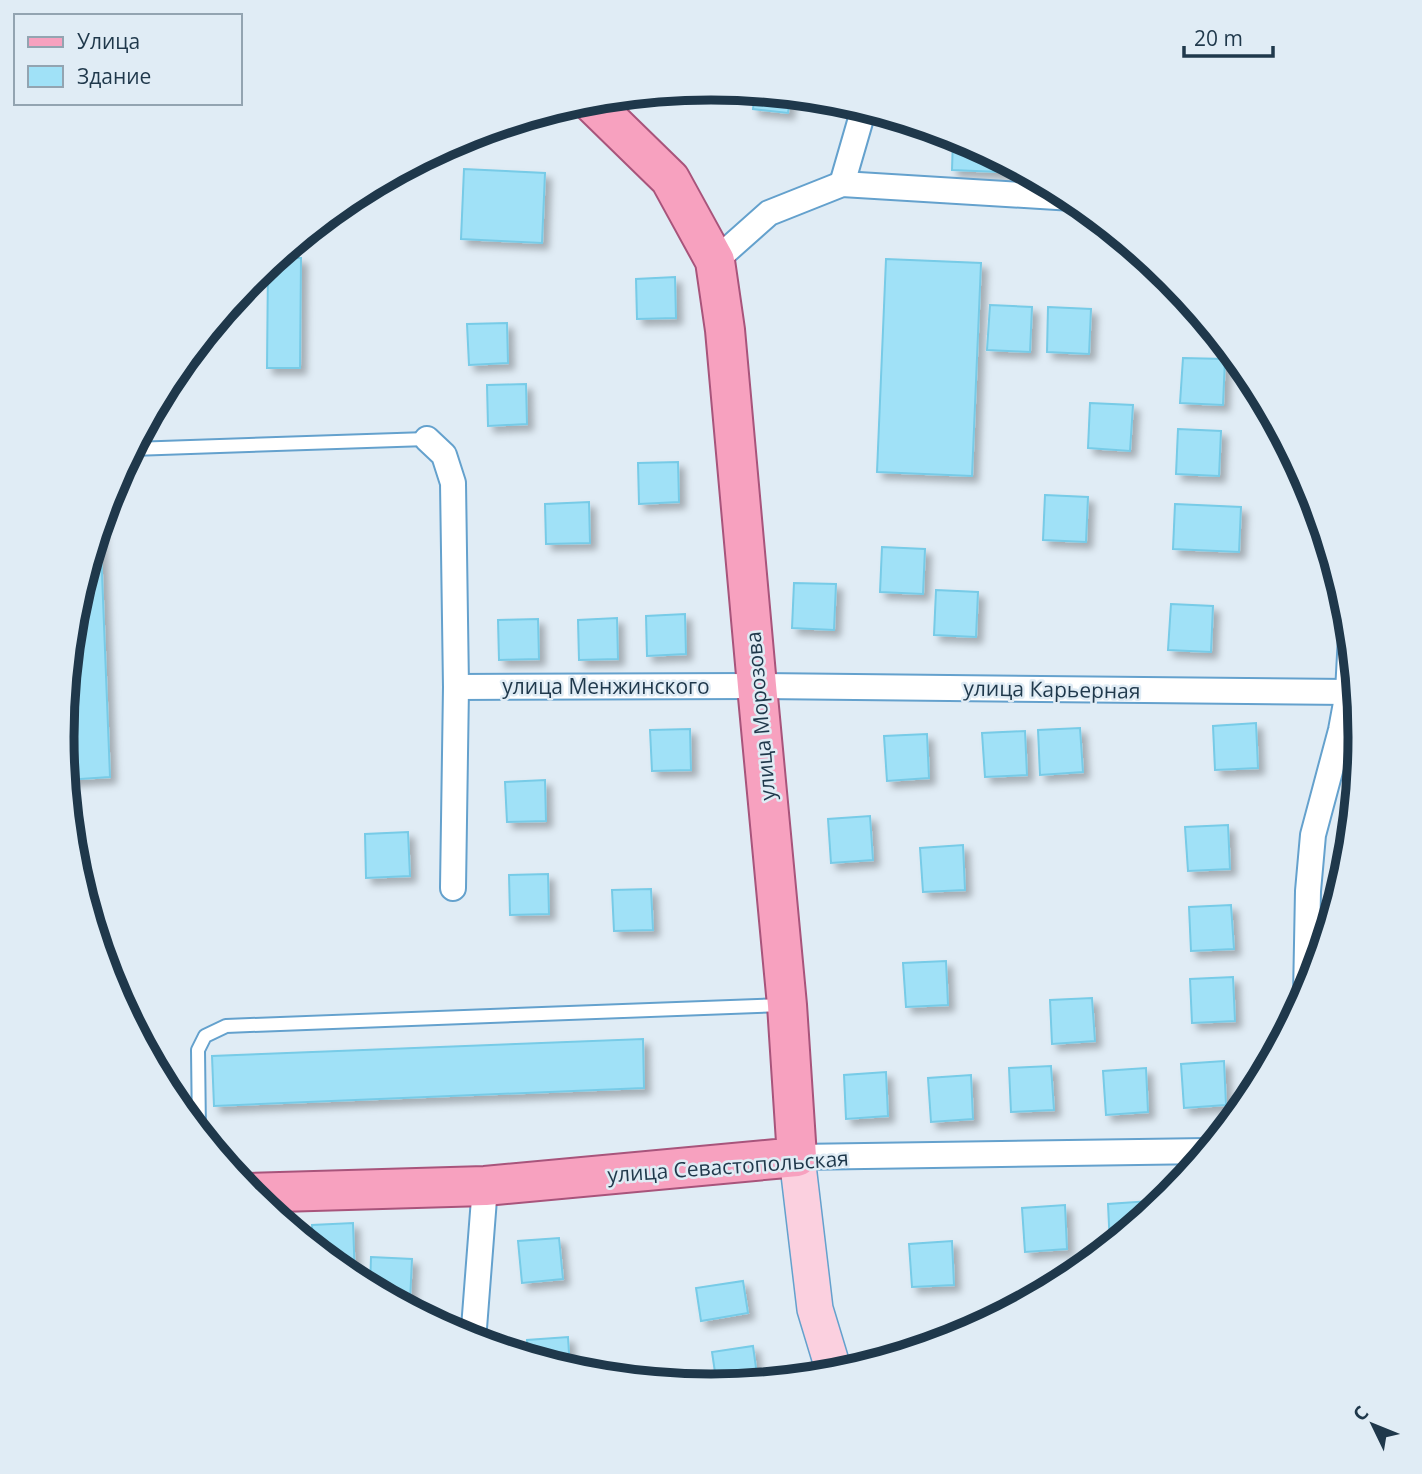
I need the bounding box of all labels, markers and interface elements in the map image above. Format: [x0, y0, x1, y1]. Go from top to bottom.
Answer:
legend [14, 14, 242, 105]
scale bar [1184, 14, 1273, 58]
text: 20 m [1194, 24, 1243, 52]
text: Улица [77, 27, 140, 55]
text: Здание [77, 62, 151, 90]
street label: улица Морозова [739, 630, 781, 802]
street label: улица Менжинского [502, 672, 710, 700]
street label: улица Карьерная [963, 673, 1141, 705]
street label: улица Севастопольская [606, 1144, 850, 1188]
north arrow [1338, 1390, 1408, 1460]
text: С [1347, 1400, 1374, 1427]

